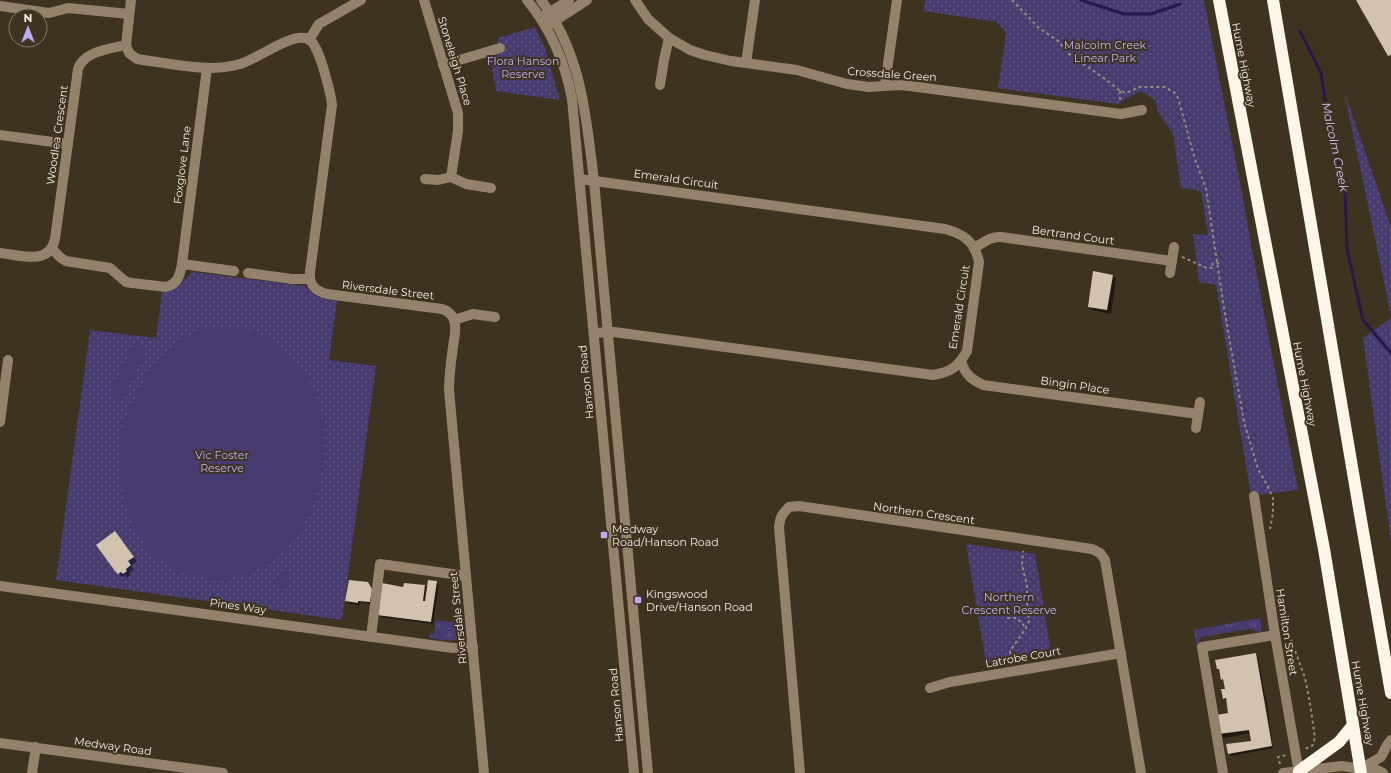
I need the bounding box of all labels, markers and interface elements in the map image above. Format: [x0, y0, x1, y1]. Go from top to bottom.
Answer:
north arrow [8, 8, 48, 48]
text: N [24, 11, 32, 25]
street label: Stoneleigh Place [435, 15, 475, 108]
street label: Hume Highway [1229, 21, 1259, 109]
park label: Malcolm Creek Linear Park [1064, 38, 1147, 65]
park label: Flora Hanson Reserve [487, 54, 559, 81]
street label: Crossdale Green [847, 64, 937, 84]
street label: Woodlea Crescent [43, 84, 71, 186]
water label: Malcolm Creek [1319, 101, 1352, 194]
street label: Foxglove Lane [170, 125, 194, 205]
street label: Emerald Circuit [633, 166, 720, 192]
street label: Bertrand Court [1031, 222, 1116, 248]
street label: Emerald Circuit [945, 263, 973, 350]
street label: Riversdale Street [341, 277, 435, 303]
street label: Hume Highway [1290, 340, 1320, 428]
street label: Hanson Road [575, 344, 597, 420]
street label: Bingin Place [1040, 373, 1111, 397]
park label: Vic Foster Reserve [195, 448, 249, 475]
street label: Northern Crescent [872, 499, 976, 527]
place label: Medway Road/Hanson Road [612, 522, 719, 549]
marker: Medway Road/Hanson Road [599, 530, 609, 540]
street label: Riversdale Street [446, 571, 470, 665]
place label: Kingswood Drive/Hanson Road [646, 587, 753, 614]
street label: Hamilton Street [1273, 588, 1301, 677]
park label: Northern Crescent Reserve [961, 590, 1057, 617]
street label: Pines Way [209, 595, 267, 617]
marker: Kingswood Drive/Hanson Road [633, 595, 643, 605]
street label: Latrobe Court [984, 643, 1062, 671]
street label: Hume Highway [1349, 659, 1377, 747]
street label: Hanson Road [606, 667, 626, 743]
street label: Medway Road [73, 734, 153, 758]

